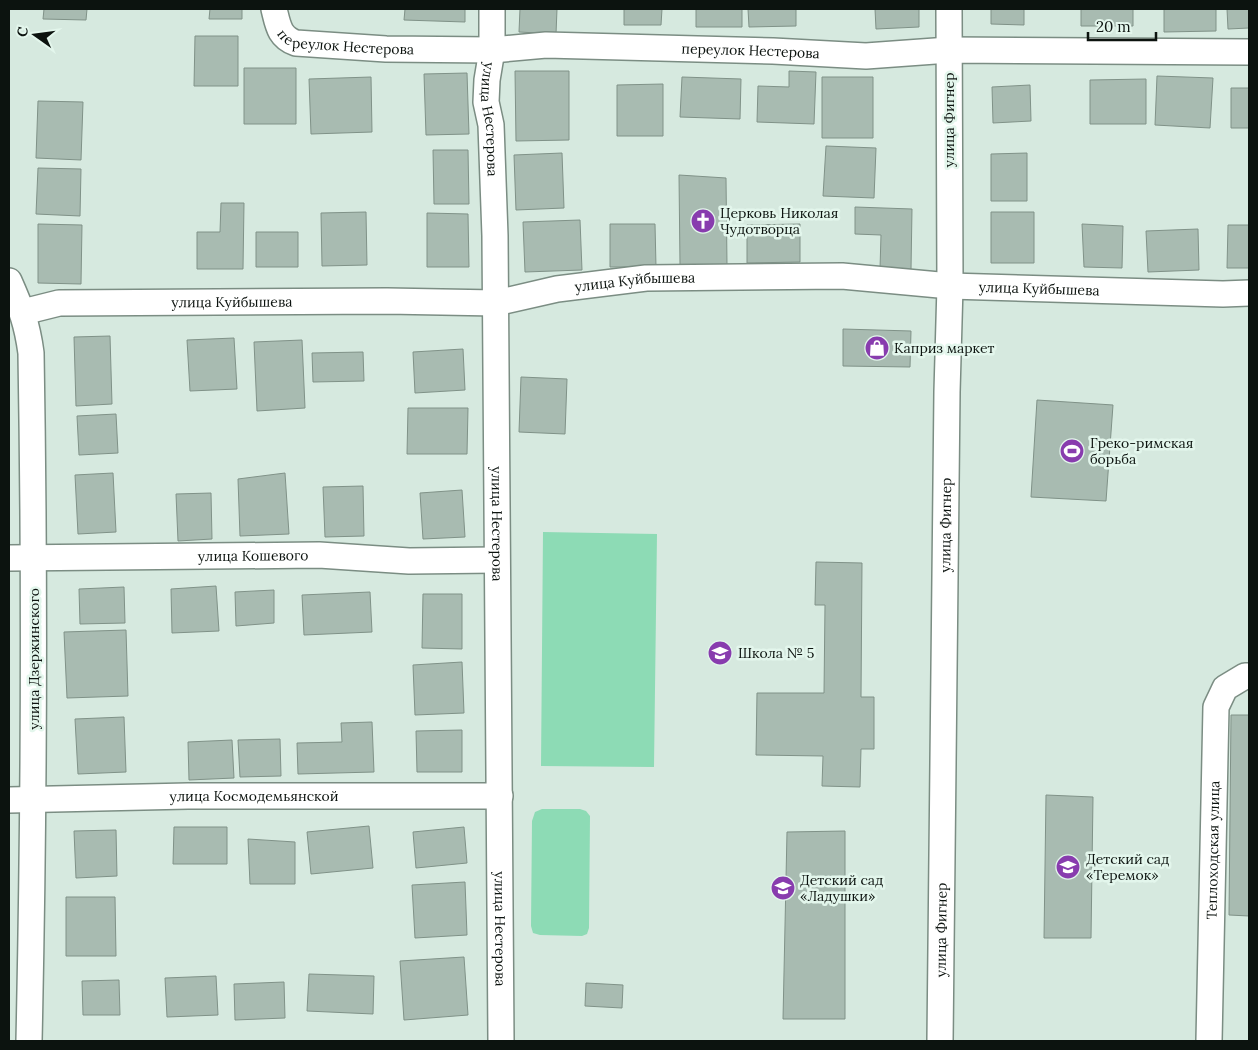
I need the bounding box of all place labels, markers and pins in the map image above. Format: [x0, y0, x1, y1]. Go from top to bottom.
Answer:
place label: Церковь Николая Чудотворца [720, 204, 838, 238]
church icon: Церковь Николая Чудотворца [690, 208, 716, 234]
shop icon: Каприз маркет [864, 335, 890, 361]
place label: Каприз маркет [894, 339, 995, 357]
place label: Греко-римская борьба [1090, 434, 1193, 468]
sports icon: Греко-римская борьба [1059, 438, 1085, 464]
school or university icon: Школа № 5 [707, 640, 733, 666]
place label: Школа № 5 [738, 644, 814, 662]
place label: Детский сад «Теремок» [1086, 850, 1169, 884]
school or university icon: Детский сад «Теремок» [1055, 854, 1081, 880]
place label: Детский сад «Ладушки» [800, 871, 883, 905]
school or university icon: Детский сад «Ладушки» [770, 875, 796, 901]

